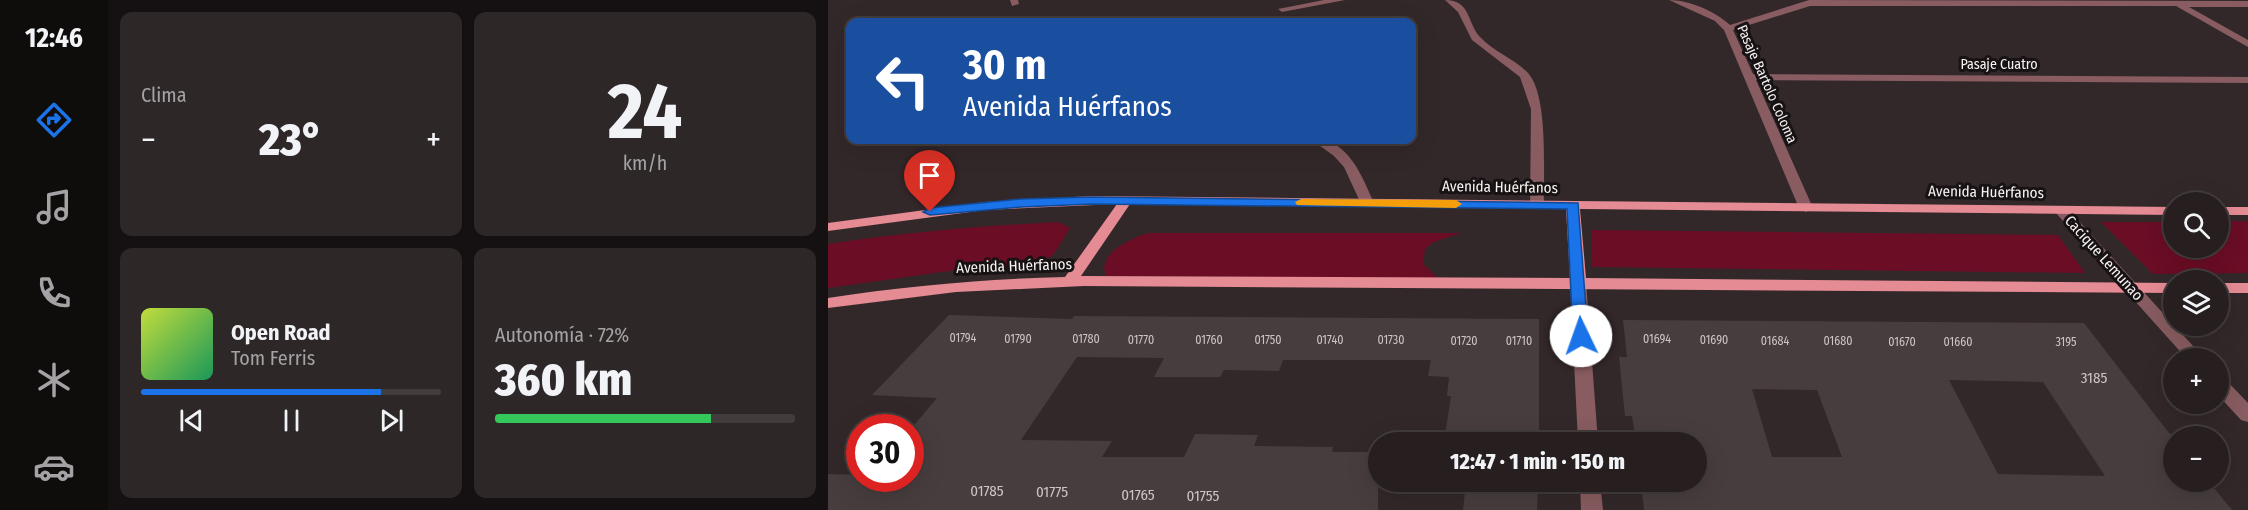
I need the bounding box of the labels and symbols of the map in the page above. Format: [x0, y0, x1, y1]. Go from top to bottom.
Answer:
street label: Pasaje Bartolo Coloma [1733, 22, 1801, 146]
street label: Pasaje Cuatro [1960, 56, 2038, 73]
pin [904, 150, 955, 212]
street label: Avenida Huérfanos [1442, 177, 1558, 197]
street label: Avenida Huérfanos [1928, 182, 2044, 202]
street label: Cacique Lemunao [2061, 212, 2147, 304]
street label: Avenida Huérfanos [956, 255, 1072, 277]
position arrow [1549, 304, 1613, 368]
house number: 01794 [950, 331, 977, 345]
house number: 01790 [1004, 332, 1032, 346]
house number: 01780 [1072, 332, 1100, 346]
house number: 01694 [1643, 332, 1671, 346]
house number: 01770 [1128, 333, 1154, 347]
house number: 01760 [1195, 333, 1223, 347]
house number: 01750 [1254, 333, 1282, 347]
house number: 01740 [1316, 333, 1344, 347]
house number: 01730 [1377, 333, 1405, 347]
house number: 01690 [1700, 333, 1728, 347]
house number: 01720 [1451, 334, 1477, 348]
house number: 01710 [1506, 334, 1532, 348]
house number: 01684 [1761, 334, 1789, 348]
house number: 01680 [1824, 334, 1852, 348]
house number: 01670 [1888, 335, 1916, 349]
house number: 01660 [1944, 335, 1972, 349]
house number: 3195 [2055, 335, 2077, 349]
house number: 3185 [2081, 369, 2107, 387]
speed limit sign: 30 [846, 414, 924, 492]
house number: 01785 [970, 482, 1004, 500]
house number: 01775 [1036, 483, 1068, 501]
house number: 01765 [1121, 486, 1155, 504]
house number: 01755 [1187, 487, 1220, 505]

